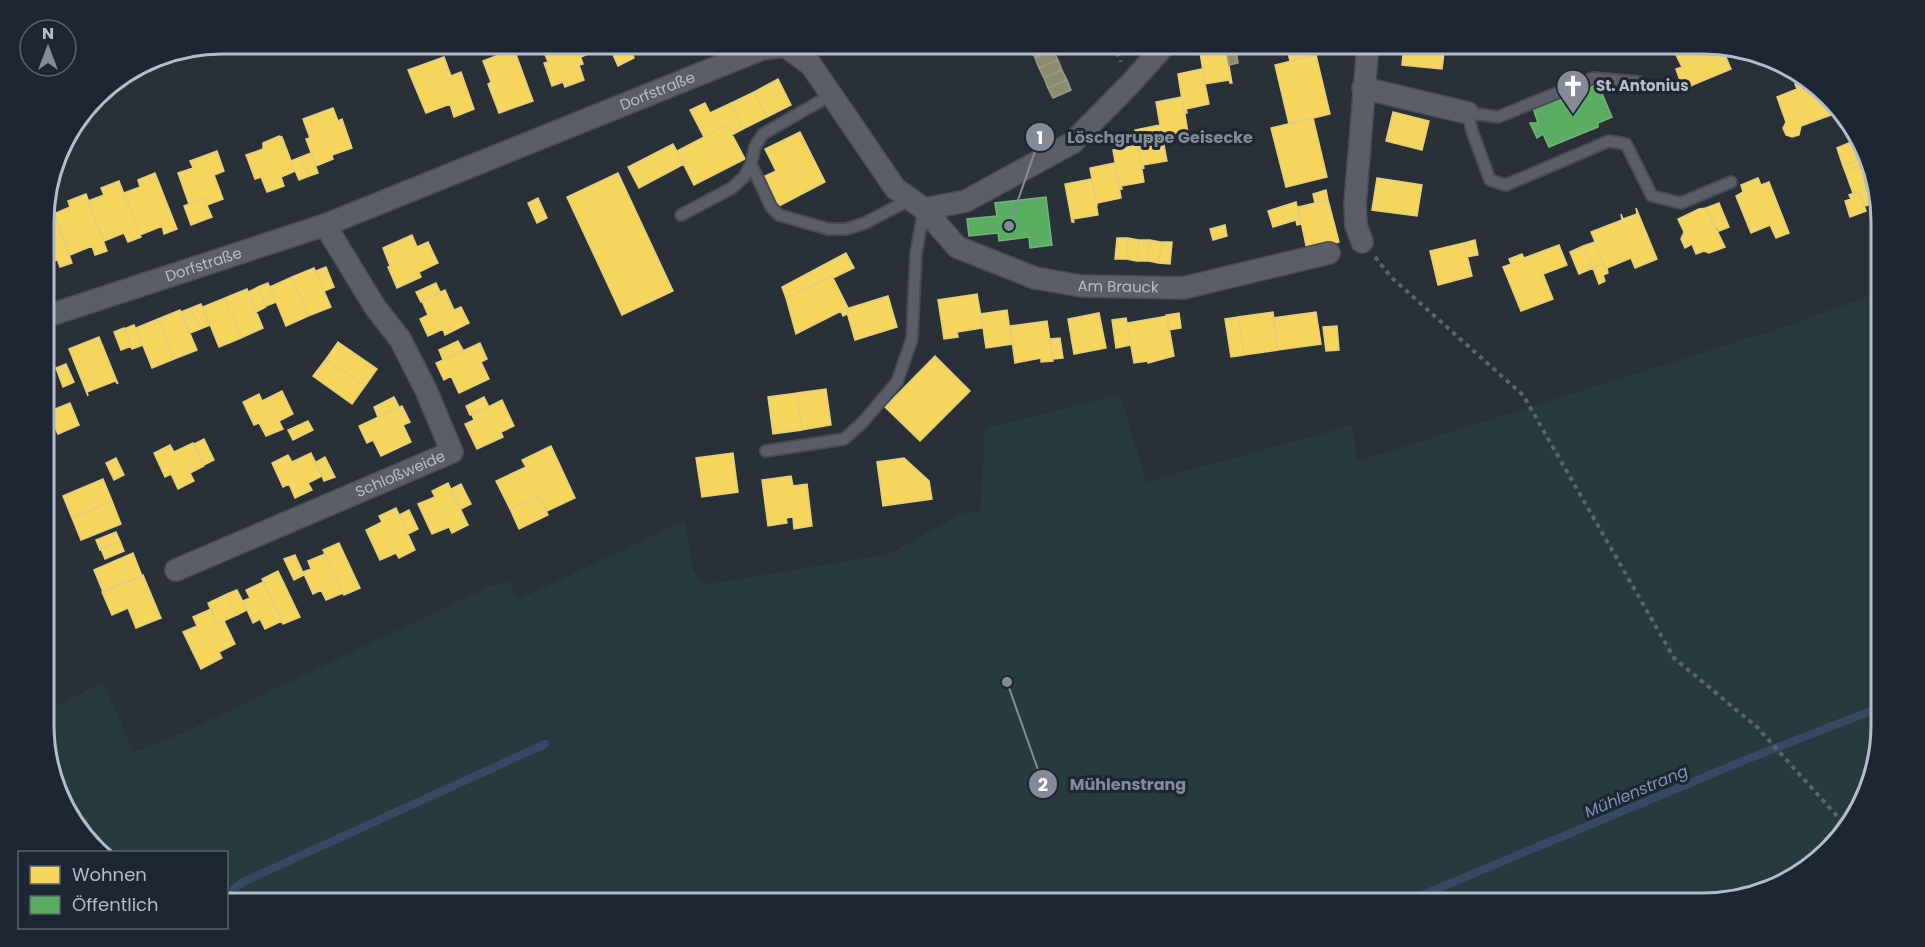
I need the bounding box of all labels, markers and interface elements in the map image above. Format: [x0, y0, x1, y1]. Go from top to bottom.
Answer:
north arrow [18, 18, 78, 78]
text: N [42, 22, 54, 45]
street label: Dorfstraße [616, 66, 698, 115]
church icon: St. Antonius [1555, 68, 1591, 115]
place label: St. Antonius [1596, 75, 1689, 96]
callout: Löschgruppe Geisecke [1025, 120, 1265, 154]
text: 1 [1037, 125, 1043, 150]
text: Löschgruppe Geisecke [1067, 126, 1253, 149]
street label: Dorfstraße [163, 242, 244, 287]
street label: Am Brauck [1077, 275, 1159, 298]
street label: Schloßweide [352, 445, 448, 502]
water label: Mühlenstrang [1581, 759, 1692, 824]
callout: Mühlenstrang [1028, 767, 1198, 801]
text: 2 [1038, 772, 1048, 797]
text: Mühlenstrang [1070, 773, 1186, 796]
legend [18, 851, 228, 929]
text: Wohnen [72, 862, 147, 887]
text: Öffentlich [72, 892, 159, 917]

